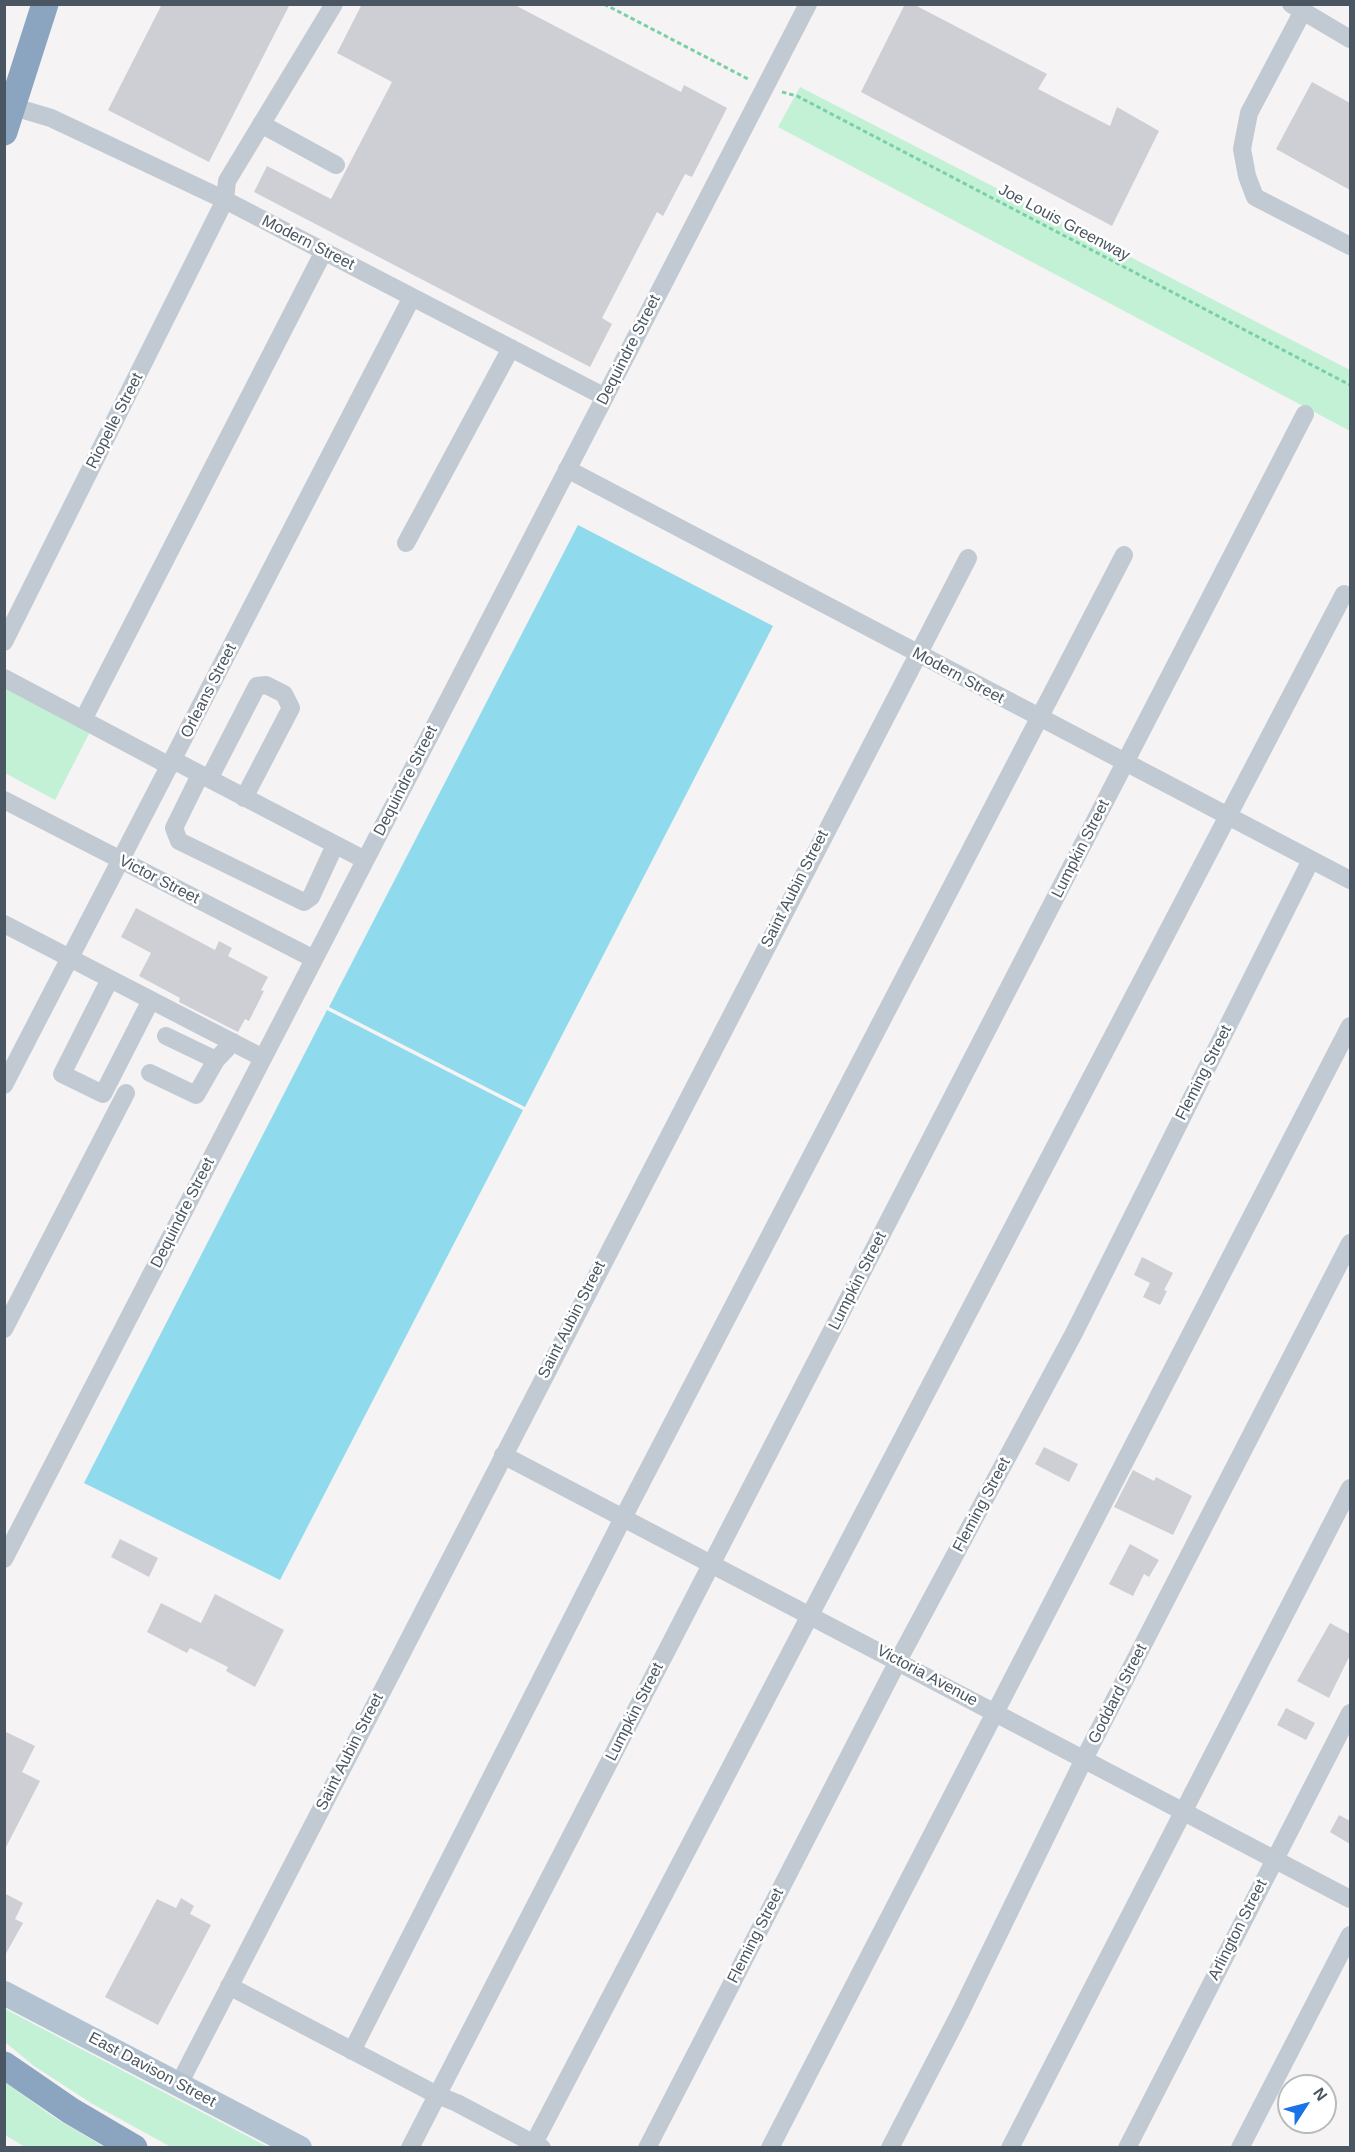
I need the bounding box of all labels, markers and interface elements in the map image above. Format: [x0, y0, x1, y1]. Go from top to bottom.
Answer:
street label: Joe Louis Greenway [995, 180, 1133, 266]
street label: Modern Street [258, 211, 358, 275]
street label: Dequindre Street [593, 292, 665, 408]
street label: Riopelle Street [83, 370, 147, 472]
street label: Orleans Street [177, 641, 241, 741]
street label: Modern Street [909, 644, 1007, 708]
street label: Dequindre Street [370, 723, 442, 839]
street label: Lumpkin Street [1048, 797, 1114, 901]
street label: Saint Aubin Street [757, 827, 833, 951]
street label: Victor Street [116, 852, 202, 908]
street label: Fleming Street [1172, 1022, 1236, 1124]
street label: Dequindre Street [147, 1155, 219, 1271]
street label: Lumpkin Street [825, 1229, 891, 1333]
street label: Saint Aubin Street [534, 1258, 610, 1382]
street label: Fleming Street [949, 1455, 1015, 1555]
street label: Victoria Avenue [873, 1641, 981, 1711]
street label: Goddard Street [1085, 1641, 1151, 1747]
street label: Lumpkin Street [602, 1660, 668, 1764]
street label: Saint Aubin Street [312, 1690, 388, 1814]
street label: Arlington Street [1204, 1877, 1272, 1983]
street label: Fleming Street [724, 1885, 788, 1987]
street label: East Davison Street [85, 2028, 219, 2112]
north arrow [1277, 2074, 1337, 2134]
text: N [1310, 2085, 1331, 2104]

